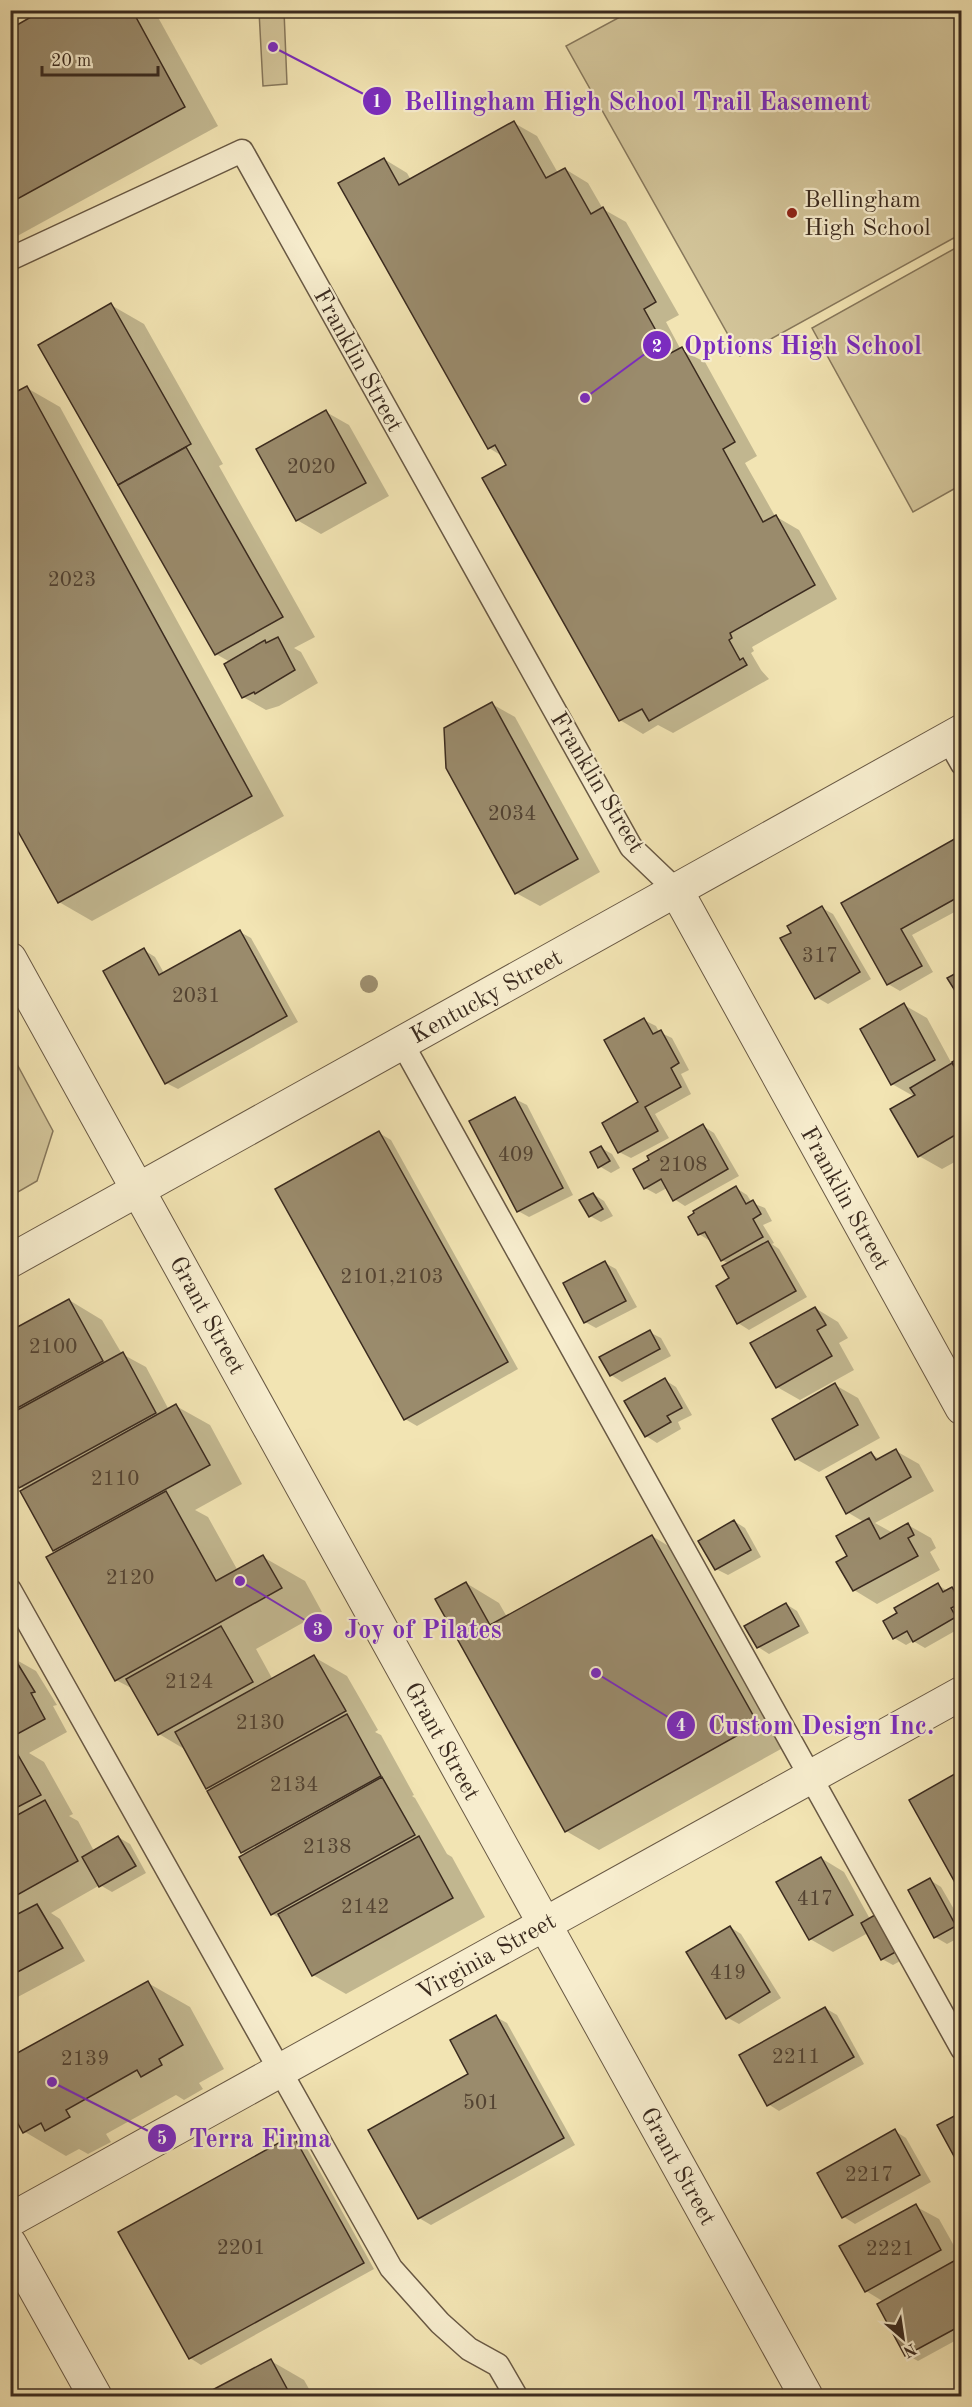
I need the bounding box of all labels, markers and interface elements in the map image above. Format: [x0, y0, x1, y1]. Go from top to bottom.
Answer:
scale bar [42, 39, 158, 77]
text: 20 m [51, 52, 91, 70]
callout: Bellingham High School Trail Easement [362, 79, 882, 123]
text: Bellingham High School Trail Easement [404, 90, 870, 116]
text: 1 [372, 93, 382, 111]
place label: Bellingham High School [804, 189, 931, 241]
marker: Bellingham High School [785, 206, 799, 220]
street label: Franklin Street [308, 285, 406, 437]
callout: Options High School [642, 323, 934, 367]
text: Options High School [684, 334, 922, 360]
text: 2 [652, 338, 662, 356]
house number: 2020 [287, 457, 335, 478]
house number: 2023 [48, 570, 96, 591]
street label: Franklin Street [545, 708, 648, 858]
house number: 2034 [488, 804, 536, 825]
street label: Kentucky Street [407, 946, 567, 1049]
house number: 317 [802, 946, 838, 967]
house number: 2031 [172, 986, 220, 1007]
street label: Franklin Street [795, 1123, 893, 1275]
house number: 409 [498, 1145, 534, 1166]
house number: 2108 [659, 1155, 707, 1176]
street label: Grant Street [164, 1253, 248, 1379]
house number: 2101,2103 [340, 1267, 444, 1288]
house number: 2100 [29, 1337, 77, 1358]
house number: 2110 [91, 1469, 139, 1490]
house number: 2120 [106, 1568, 154, 1589]
callout: Joy of Pilates [303, 1606, 514, 1650]
text: Joy of Pilates [344, 1618, 502, 1644]
text: 3 [313, 1621, 323, 1639]
house number: 2124 [165, 1672, 213, 1693]
street label: Grant Street [399, 1679, 483, 1805]
callout: Custom Design Inc. [666, 1703, 946, 1747]
house number: 2130 [236, 1713, 284, 1734]
text: Custom Design Inc. [708, 1714, 934, 1740]
text: 4 [676, 1717, 686, 1735]
house number: 2134 [270, 1775, 318, 1796]
house number: 2138 [303, 1837, 351, 1858]
house number: 417 [797, 1889, 833, 1910]
house number: 2142 [341, 1897, 389, 1918]
street label: Virginia Street [413, 1910, 561, 2006]
house number: 419 [710, 1963, 746, 1984]
house number: 2211 [772, 2047, 820, 2068]
house number: 2139 [61, 2049, 109, 2070]
house number: 501 [463, 2093, 499, 2114]
street label: Grant Street [635, 2104, 719, 2230]
callout: Terra Firma [147, 2116, 344, 2160]
text: Terra Firma [189, 2127, 331, 2153]
text: 5 [157, 2130, 167, 2148]
house number: 2217 [845, 2165, 893, 2186]
house number: 2201 [217, 2238, 265, 2259]
house number: 2221 [866, 2239, 914, 2260]
north arrow [873, 2308, 933, 2368]
text: N [899, 2339, 919, 2360]

